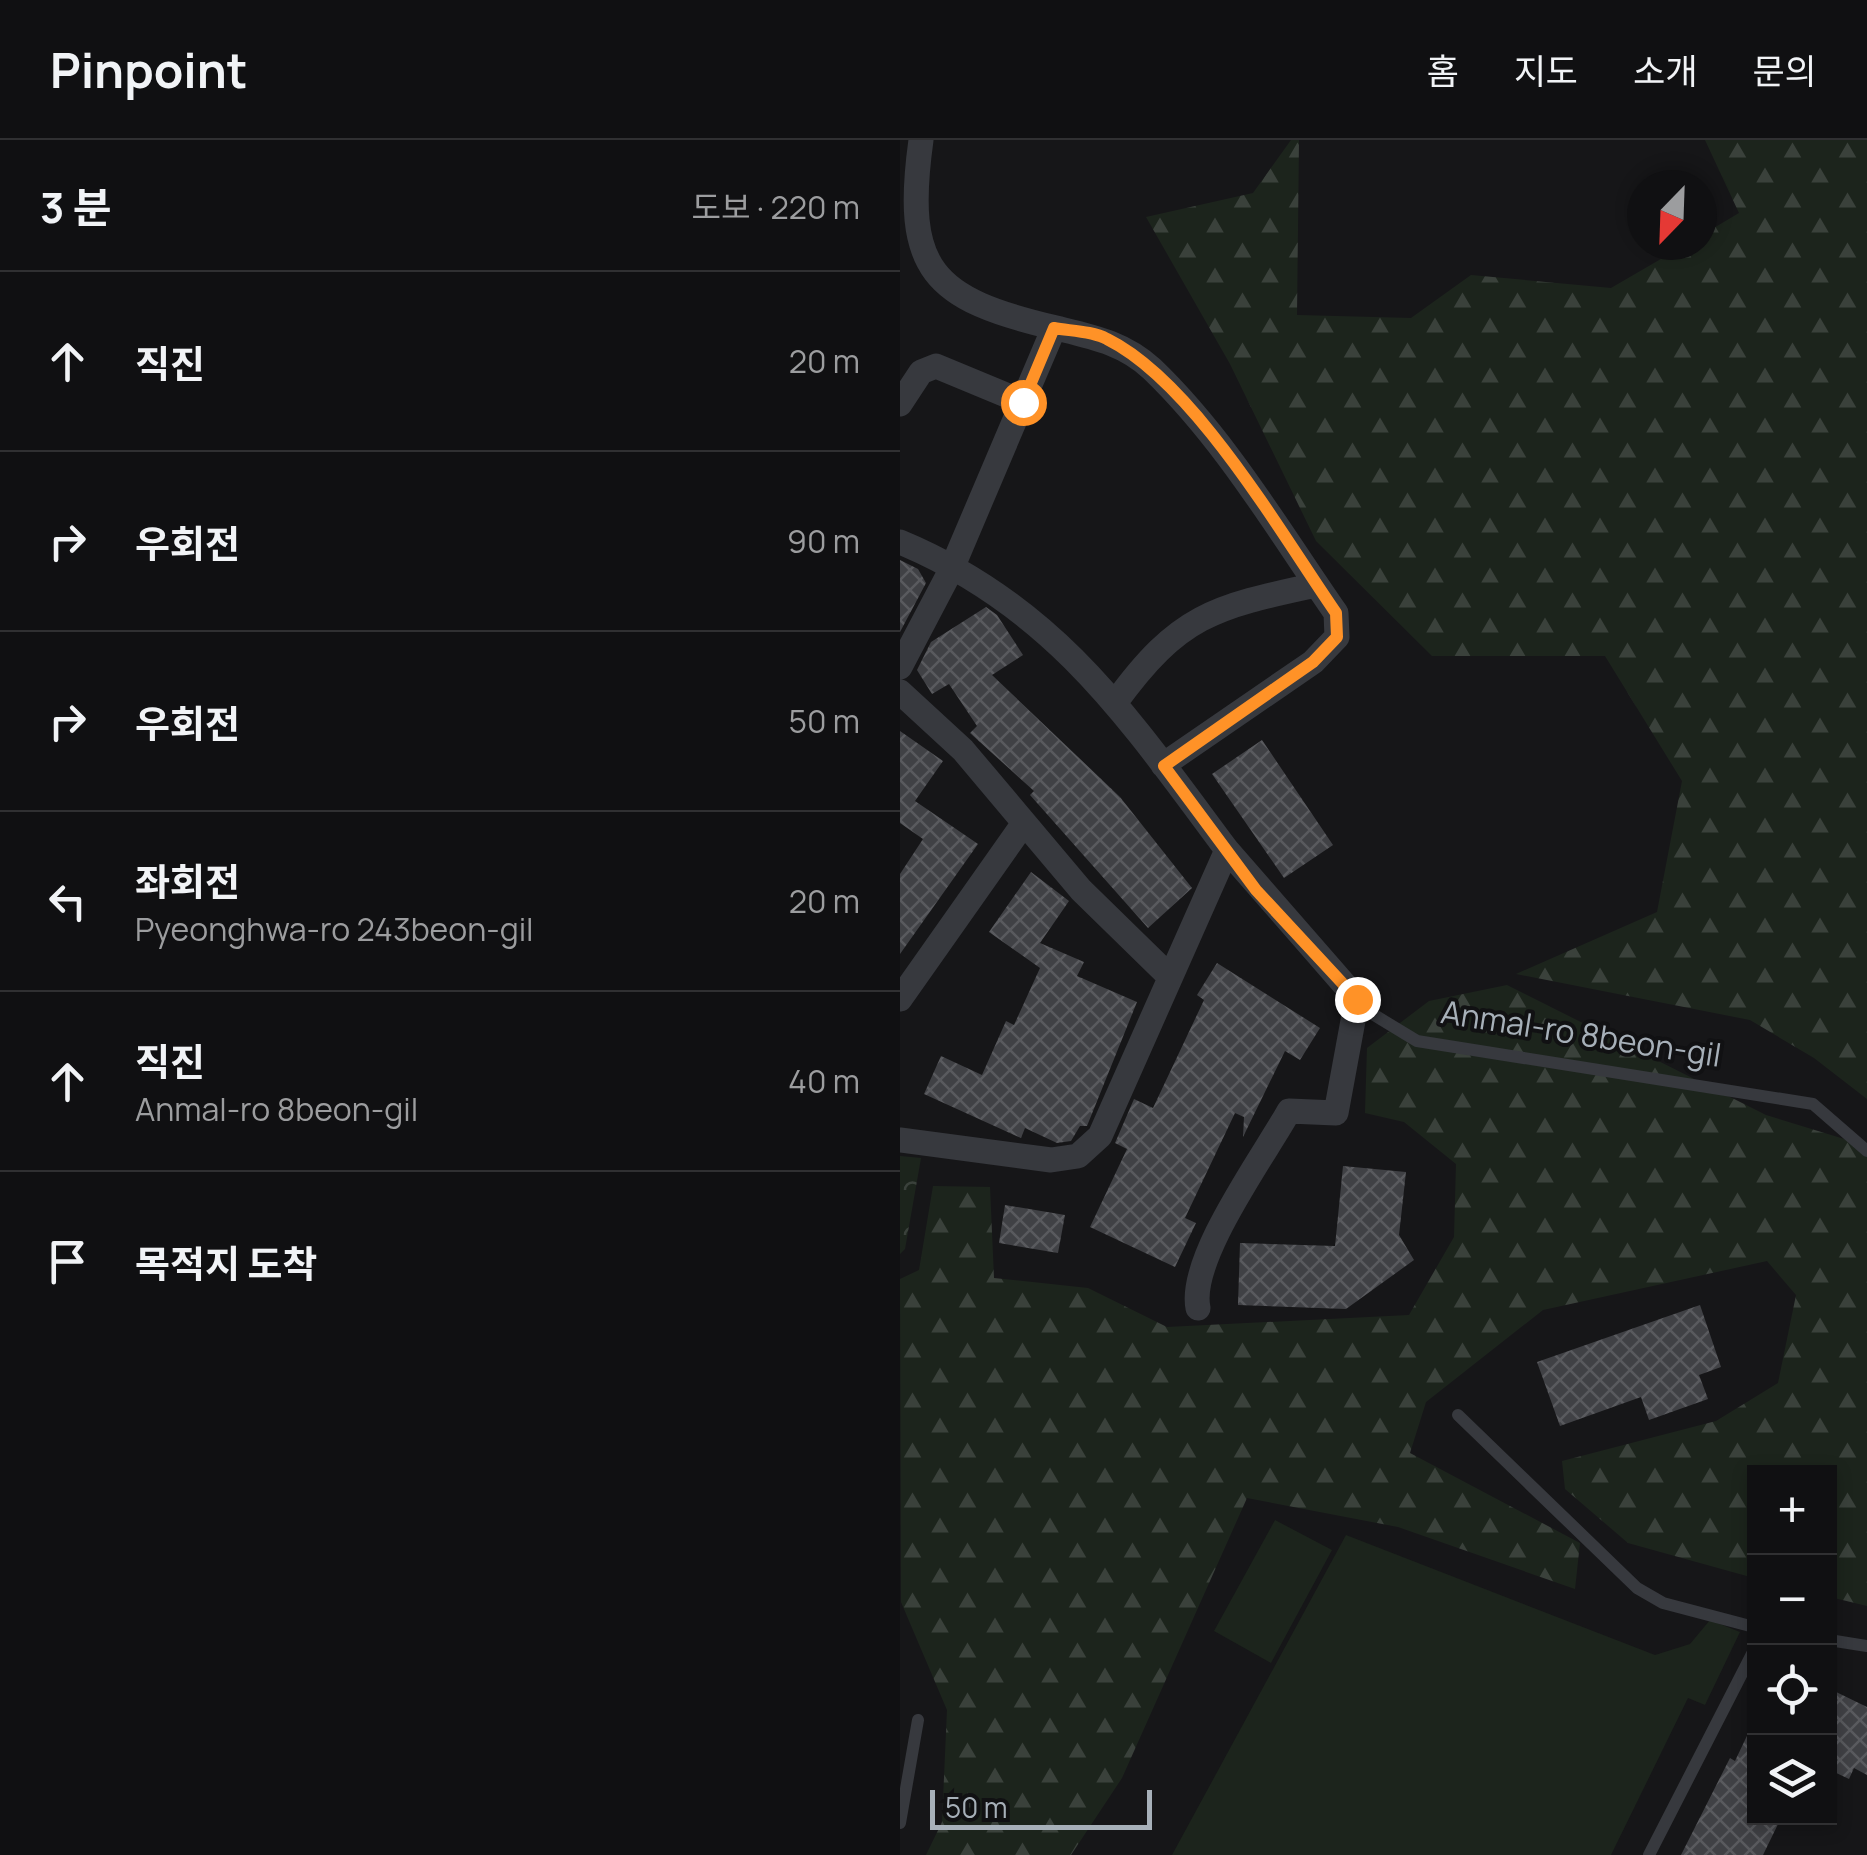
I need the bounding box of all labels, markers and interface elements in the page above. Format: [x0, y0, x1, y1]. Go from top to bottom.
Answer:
text: Pinpoint [50, 37, 248, 102]
text: 홈 [1427, 47, 1459, 95]
text: 지도 [1514, 47, 1578, 95]
text: 소개 [1633, 47, 1698, 95]
text: 문의 [1753, 47, 1817, 95]
north arrow [1627, 170, 1717, 260]
text: 3 분 [40, 178, 111, 236]
text: 도보 · 220 m [692, 185, 860, 229]
icon: ahead [40, 334, 95, 389]
text: 직진 [135, 337, 205, 389]
text: 20 m [789, 339, 860, 383]
route start [1001, 380, 1047, 426]
icon: right [40, 514, 95, 569]
text: 우회전 [135, 517, 240, 569]
text: 90 m [787, 519, 860, 563]
icon: right [40, 694, 95, 749]
text: 우회전 [135, 697, 240, 749]
text: 50 m [788, 699, 860, 743]
text: 좌회전 [135, 855, 240, 907]
icon: left [40, 874, 95, 929]
text: 20 m [789, 879, 860, 923]
text: Pyeonghwa-ro 243beon-gil [135, 907, 534, 951]
route end [1335, 977, 1381, 1023]
street label: Anmal-ro 8beon-gil [1438, 989, 1724, 1077]
text: 직진 [135, 1035, 205, 1087]
icon: ahead [40, 1054, 95, 1109]
text: 40 m [788, 1059, 860, 1103]
text: Anmal-ro 8beon-gil [135, 1087, 418, 1131]
icon: arrive [40, 1234, 95, 1289]
text: 목적지 도착 [135, 1237, 317, 1289]
map controls [1747, 1465, 1837, 1825]
button: + [1747, 1465, 1837, 1555]
button: − [1747, 1555, 1837, 1645]
button: locate [1747, 1645, 1837, 1735]
button: layers [1747, 1735, 1837, 1825]
scale bar [930, 1785, 1152, 1830]
text: 50 m [945, 1788, 1008, 1826]

